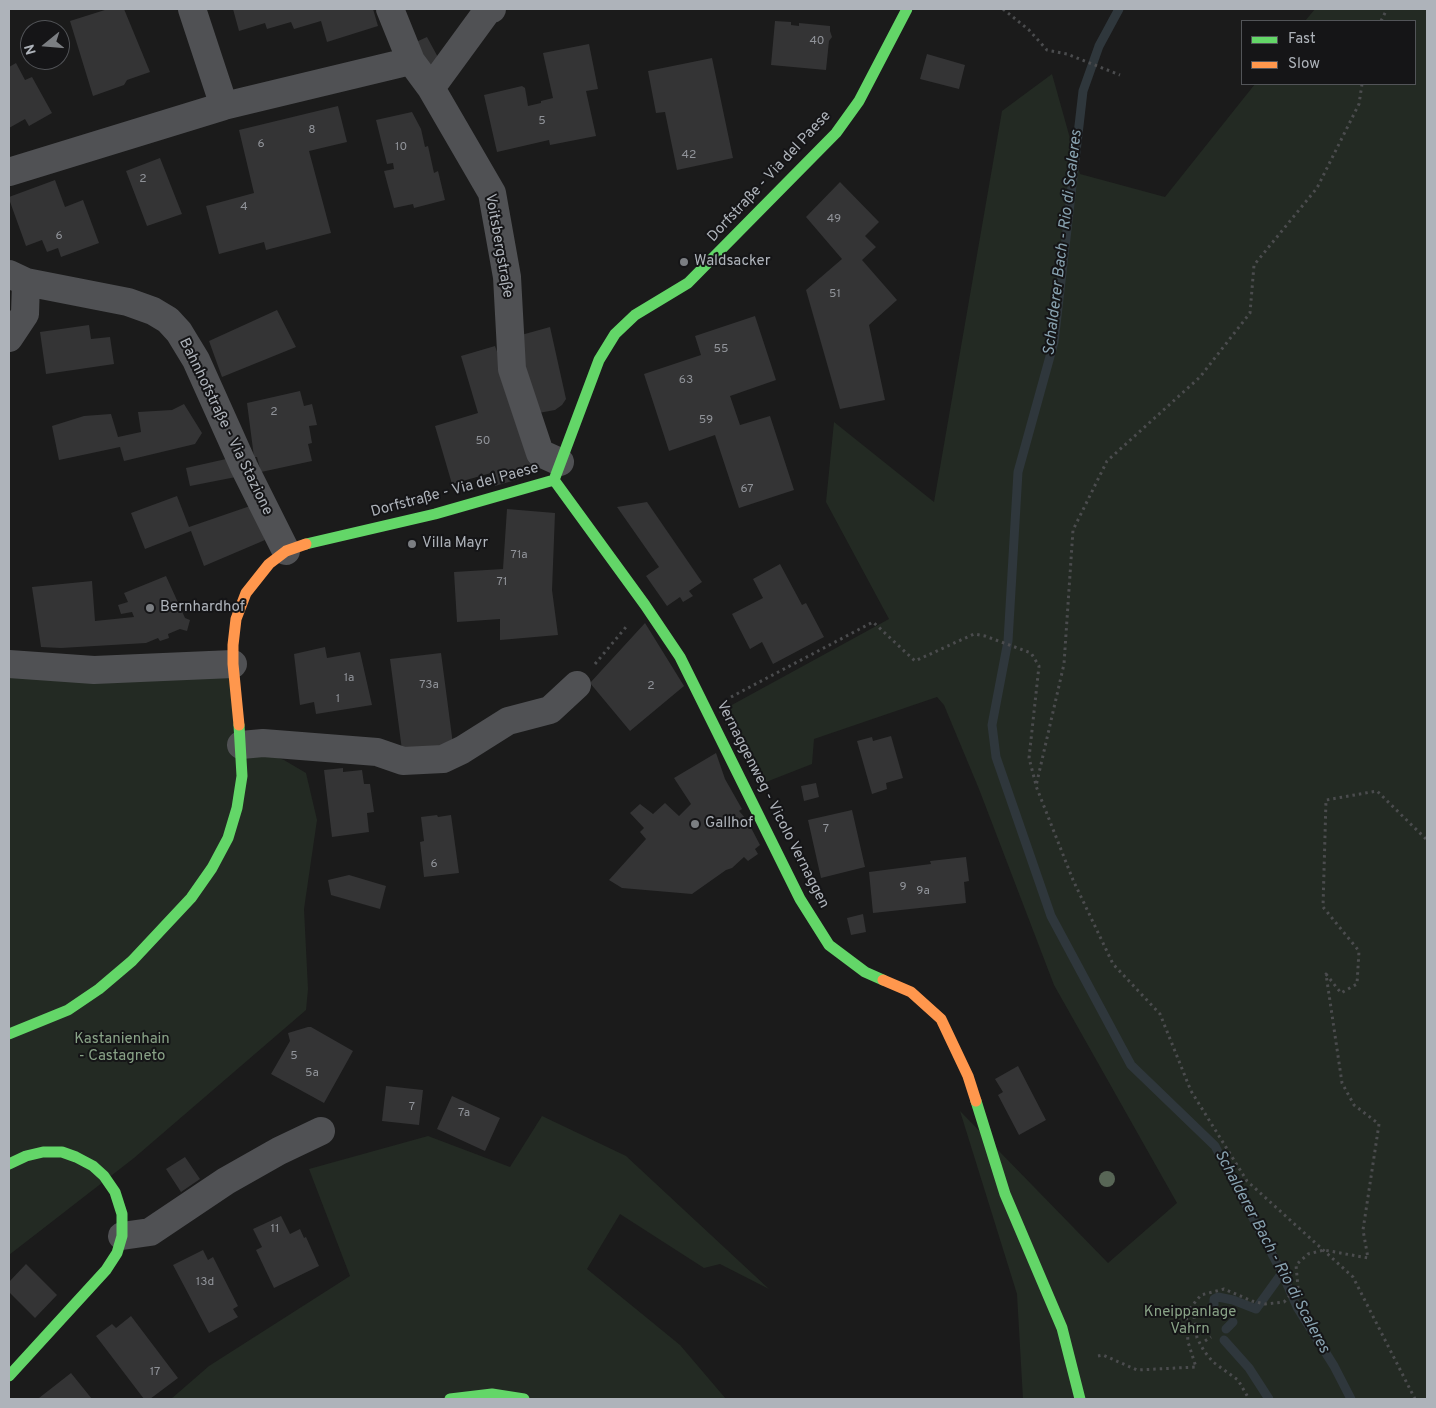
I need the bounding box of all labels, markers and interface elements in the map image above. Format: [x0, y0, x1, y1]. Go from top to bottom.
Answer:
north arrow [20, 20, 70, 70]
legend [1241, 20, 1416, 85]
text: Fast [1288, 30, 1316, 49]
house number: 40 [809, 35, 825, 49]
text: N [22, 42, 41, 57]
text: Slow [1288, 55, 1320, 74]
street label: Dorfstraße - Via del Paese [704, 108, 836, 246]
house number: 5 [538, 115, 546, 129]
house number: 8 [308, 124, 316, 138]
water label: Schalderer Bach - Rio di Scaleres [1041, 129, 1087, 357]
house number: 6 [257, 138, 265, 152]
house number: 10 [395, 141, 407, 155]
house number: 42 [682, 149, 696, 163]
house number: 2 [139, 173, 147, 187]
street label: Voitsbergstraße [480, 192, 516, 300]
house number: 4 [240, 201, 248, 215]
house number: 49 [827, 213, 841, 227]
house number: 6 [55, 230, 63, 244]
place label: Waldsacker [694, 253, 771, 271]
marker: Waldsacker [678, 256, 690, 268]
house number: 51 [829, 288, 841, 302]
street label: Bahnhofstraße - Via Stazione [174, 335, 276, 519]
house number: 55 [714, 343, 728, 357]
house number: 63 [679, 374, 693, 388]
house number: 2 [270, 406, 278, 420]
house number: 59 [699, 414, 713, 428]
house number: 50 [475, 435, 491, 449]
street label: Dorfstraße - Via del Paese [369, 460, 541, 522]
house number: 67 [740, 483, 754, 497]
place label: Villa Mayr [422, 535, 488, 553]
marker: Villa Mayr [406, 538, 418, 550]
house number: 71a [511, 549, 527, 563]
house number: 71 [497, 576, 507, 590]
place label: Bernhardhof [160, 599, 245, 617]
marker: Bernhardhof [144, 602, 156, 614]
house number: 1a [344, 672, 354, 686]
house number: 73a [419, 679, 439, 693]
house number: 2 [647, 680, 655, 694]
house number: 1 [336, 693, 340, 707]
street label: Vernaggenweg - Vicolo Vernaggen [712, 698, 832, 912]
place label: Gallhof [705, 815, 753, 833]
marker: Gallhof [689, 818, 701, 830]
house number: 7 [823, 823, 829, 837]
house number: 6 [430, 858, 438, 872]
house number: 9 [899, 881, 907, 895]
house number: 9a [916, 885, 930, 899]
park label: Kastanienhain - Castagneto [74, 1031, 170, 1066]
house number: 5 [290, 1050, 298, 1064]
house number: 5a [305, 1067, 319, 1081]
house number: 7 [409, 1101, 415, 1115]
house number: 7a [458, 1107, 470, 1121]
water label: Schalderer Bach - Rio di Scaleres [1209, 1147, 1333, 1357]
house number: 11 [271, 1223, 279, 1237]
house number: 13d [196, 1276, 214, 1290]
park label: Kneippanlage Vahrn [1144, 1304, 1236, 1339]
house number: 17 [150, 1366, 160, 1380]

